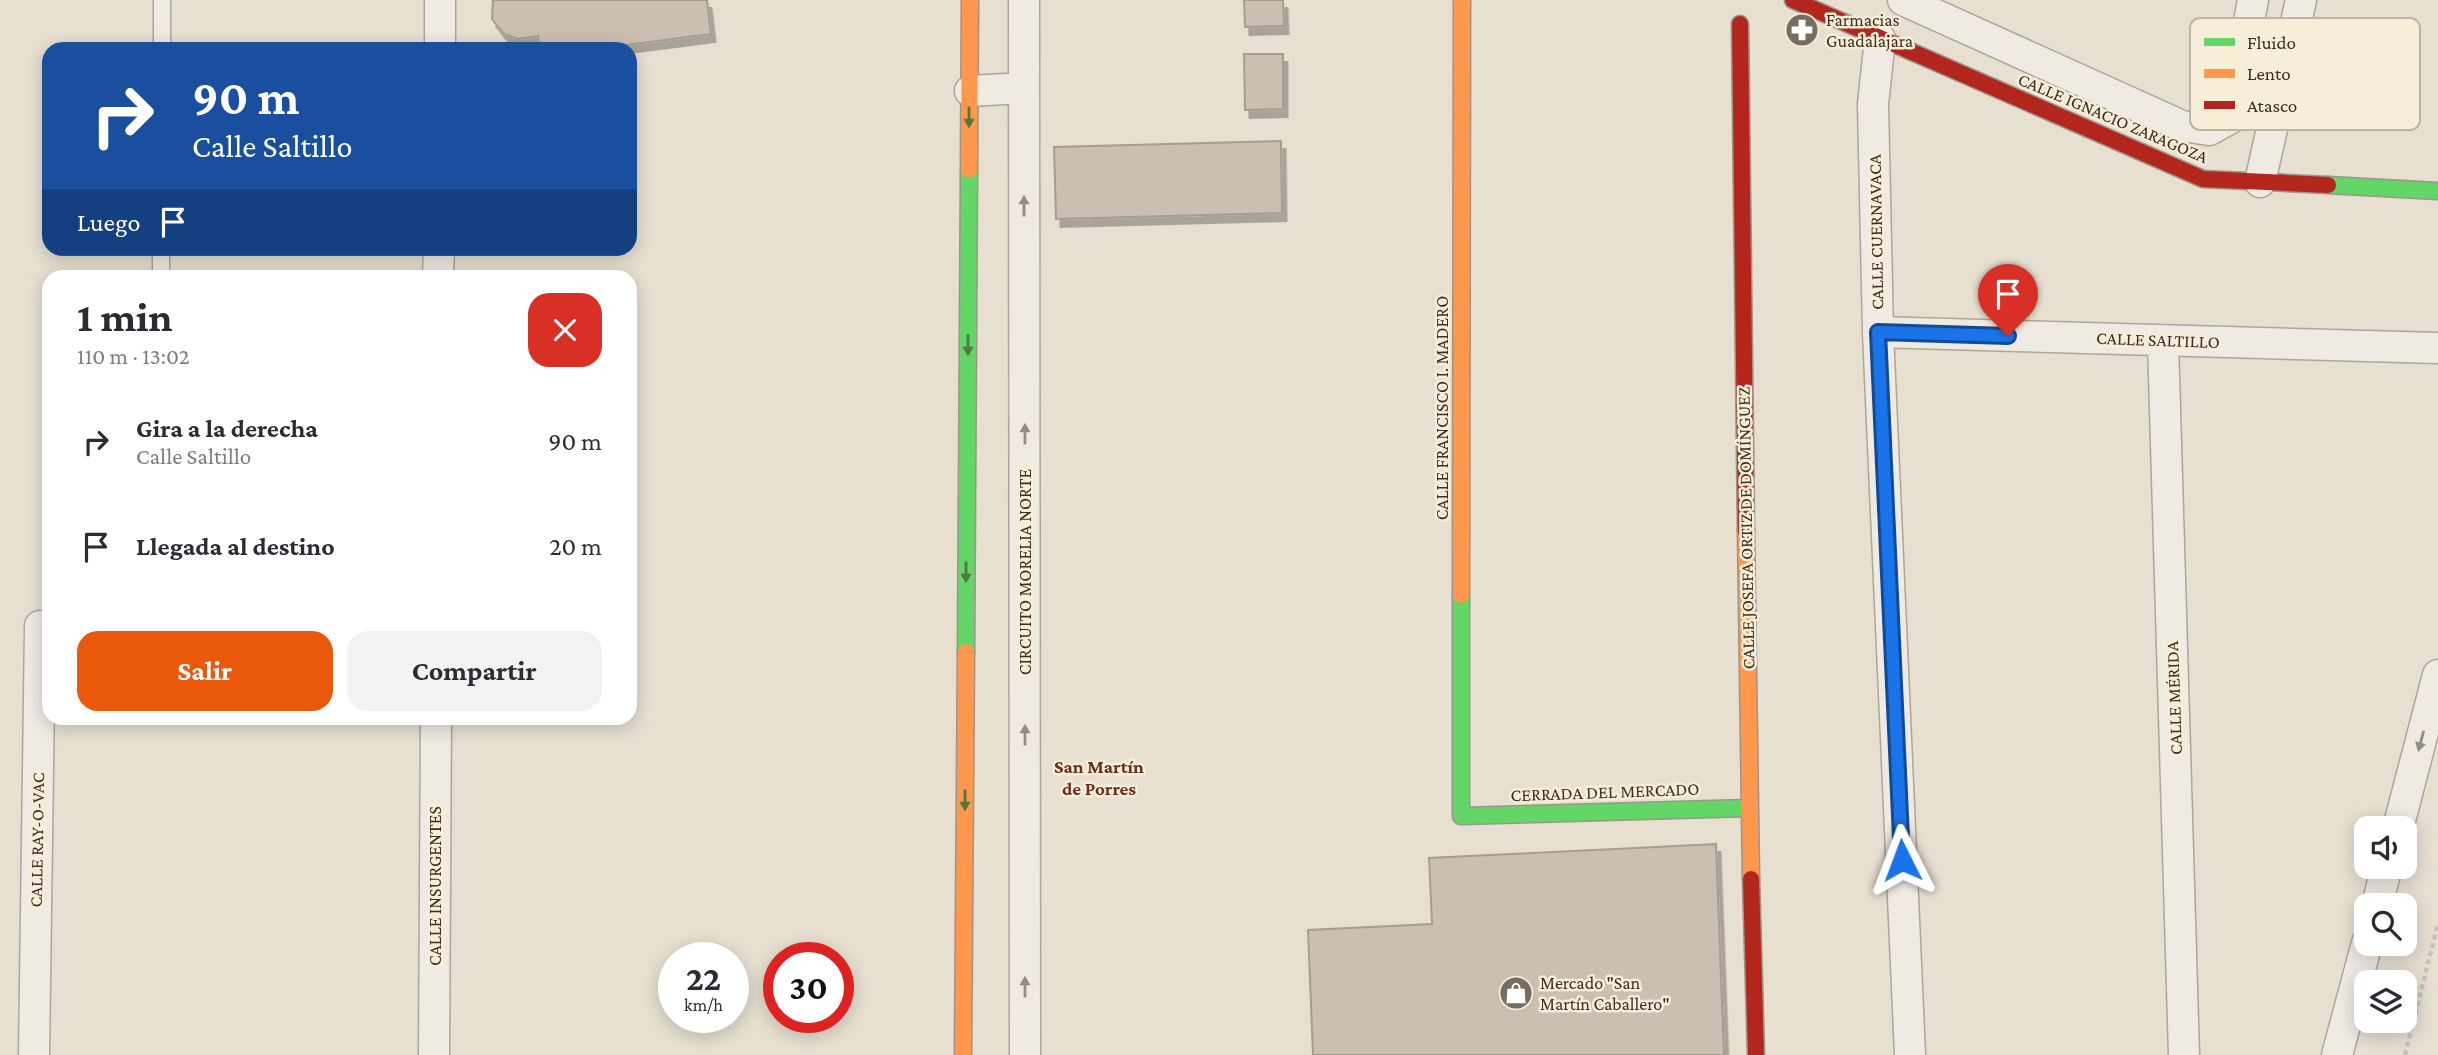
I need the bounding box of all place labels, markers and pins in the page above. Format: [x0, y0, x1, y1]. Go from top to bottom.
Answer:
place label: Farmacias Guadalajara [1826, 10, 1913, 52]
pharmacy icon: Farmacias Guadalajara [1783, 11, 1821, 49]
pin [1978, 264, 2038, 336]
place label: Mercado "San Martín Caballero" [1540, 973, 1670, 1014]
shop icon: Mercado "San Martín Caballero" [1497, 974, 1535, 1012]

